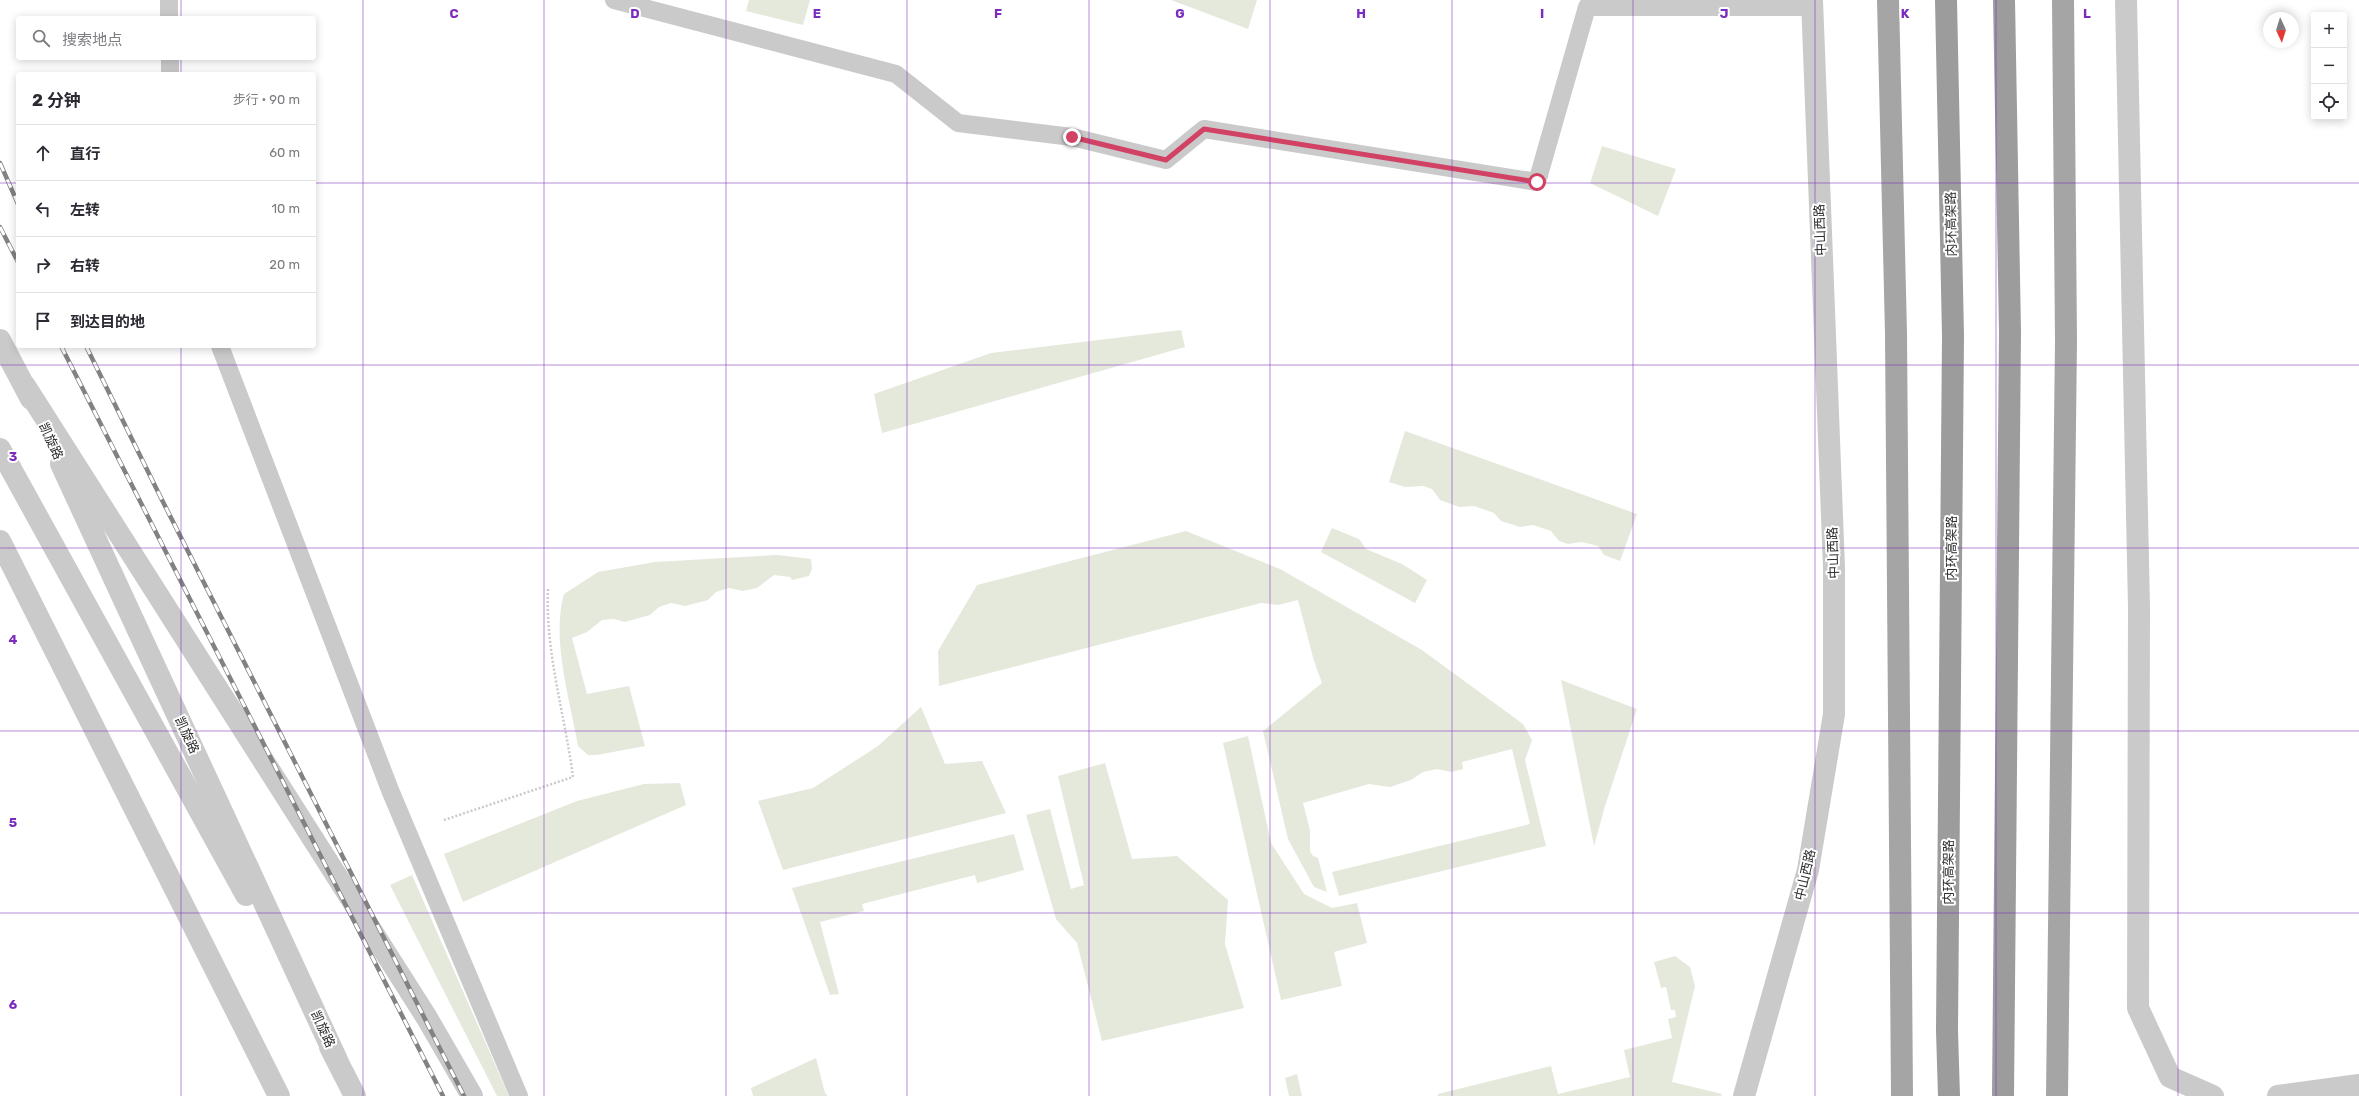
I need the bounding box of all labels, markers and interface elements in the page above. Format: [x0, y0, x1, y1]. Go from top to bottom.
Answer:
text: C [449, 6, 459, 21]
text: D [630, 6, 640, 21]
text: E [813, 6, 821, 21]
text: F [994, 6, 1002, 21]
text: G [1175, 6, 1185, 21]
text: H [1356, 6, 1366, 21]
text: I [1540, 6, 1544, 21]
text: J [1720, 6, 1728, 21]
text: K [1901, 6, 1910, 21]
text: L [2083, 6, 2091, 21]
north arrow [2263, 12, 2299, 48]
map controls [2311, 12, 2347, 120]
button: + [2311, 12, 2347, 48]
search box [16, 16, 316, 60]
icon: search [30, 27, 52, 49]
text: 搜索地点 [62, 31, 122, 49]
button: − [2311, 48, 2347, 84]
button: locate [2311, 84, 2347, 120]
text: 2 分钟 [32, 90, 81, 110]
text: 步行 · 90 m [233, 92, 300, 107]
route end [1063, 128, 1081, 146]
icon: ahead [32, 142, 54, 164]
text: 直行 [70, 145, 100, 163]
text: 60 m [269, 145, 300, 160]
route start [1528, 173, 1546, 191]
street label: 内环高架路 [1943, 191, 1959, 257]
icon: left [32, 198, 54, 220]
text: 左转 [70, 201, 100, 219]
text: 10 m [271, 201, 300, 216]
street label: 中山西路 [1812, 204, 1828, 256]
icon: right [32, 254, 54, 276]
text: 右转 [70, 257, 100, 275]
text: 20 m [269, 257, 300, 272]
icon: arrive [32, 310, 54, 332]
text: 到达目的地 [70, 313, 145, 331]
street label: 凯旋路 [36, 420, 66, 462]
text: 3 [9, 449, 18, 464]
street label: 内环高架路 [1944, 515, 1959, 581]
street label: 中山西路 [1825, 527, 1841, 579]
text: 4 [9, 632, 18, 647]
street label: 凯旋路 [172, 714, 202, 756]
text: 5 [9, 815, 17, 830]
street label: 内环高架路 [1941, 839, 1956, 905]
street label: 中山西路 [1792, 848, 1818, 902]
text: 6 [9, 997, 18, 1012]
street label: 凯旋路 [308, 1008, 338, 1050]

